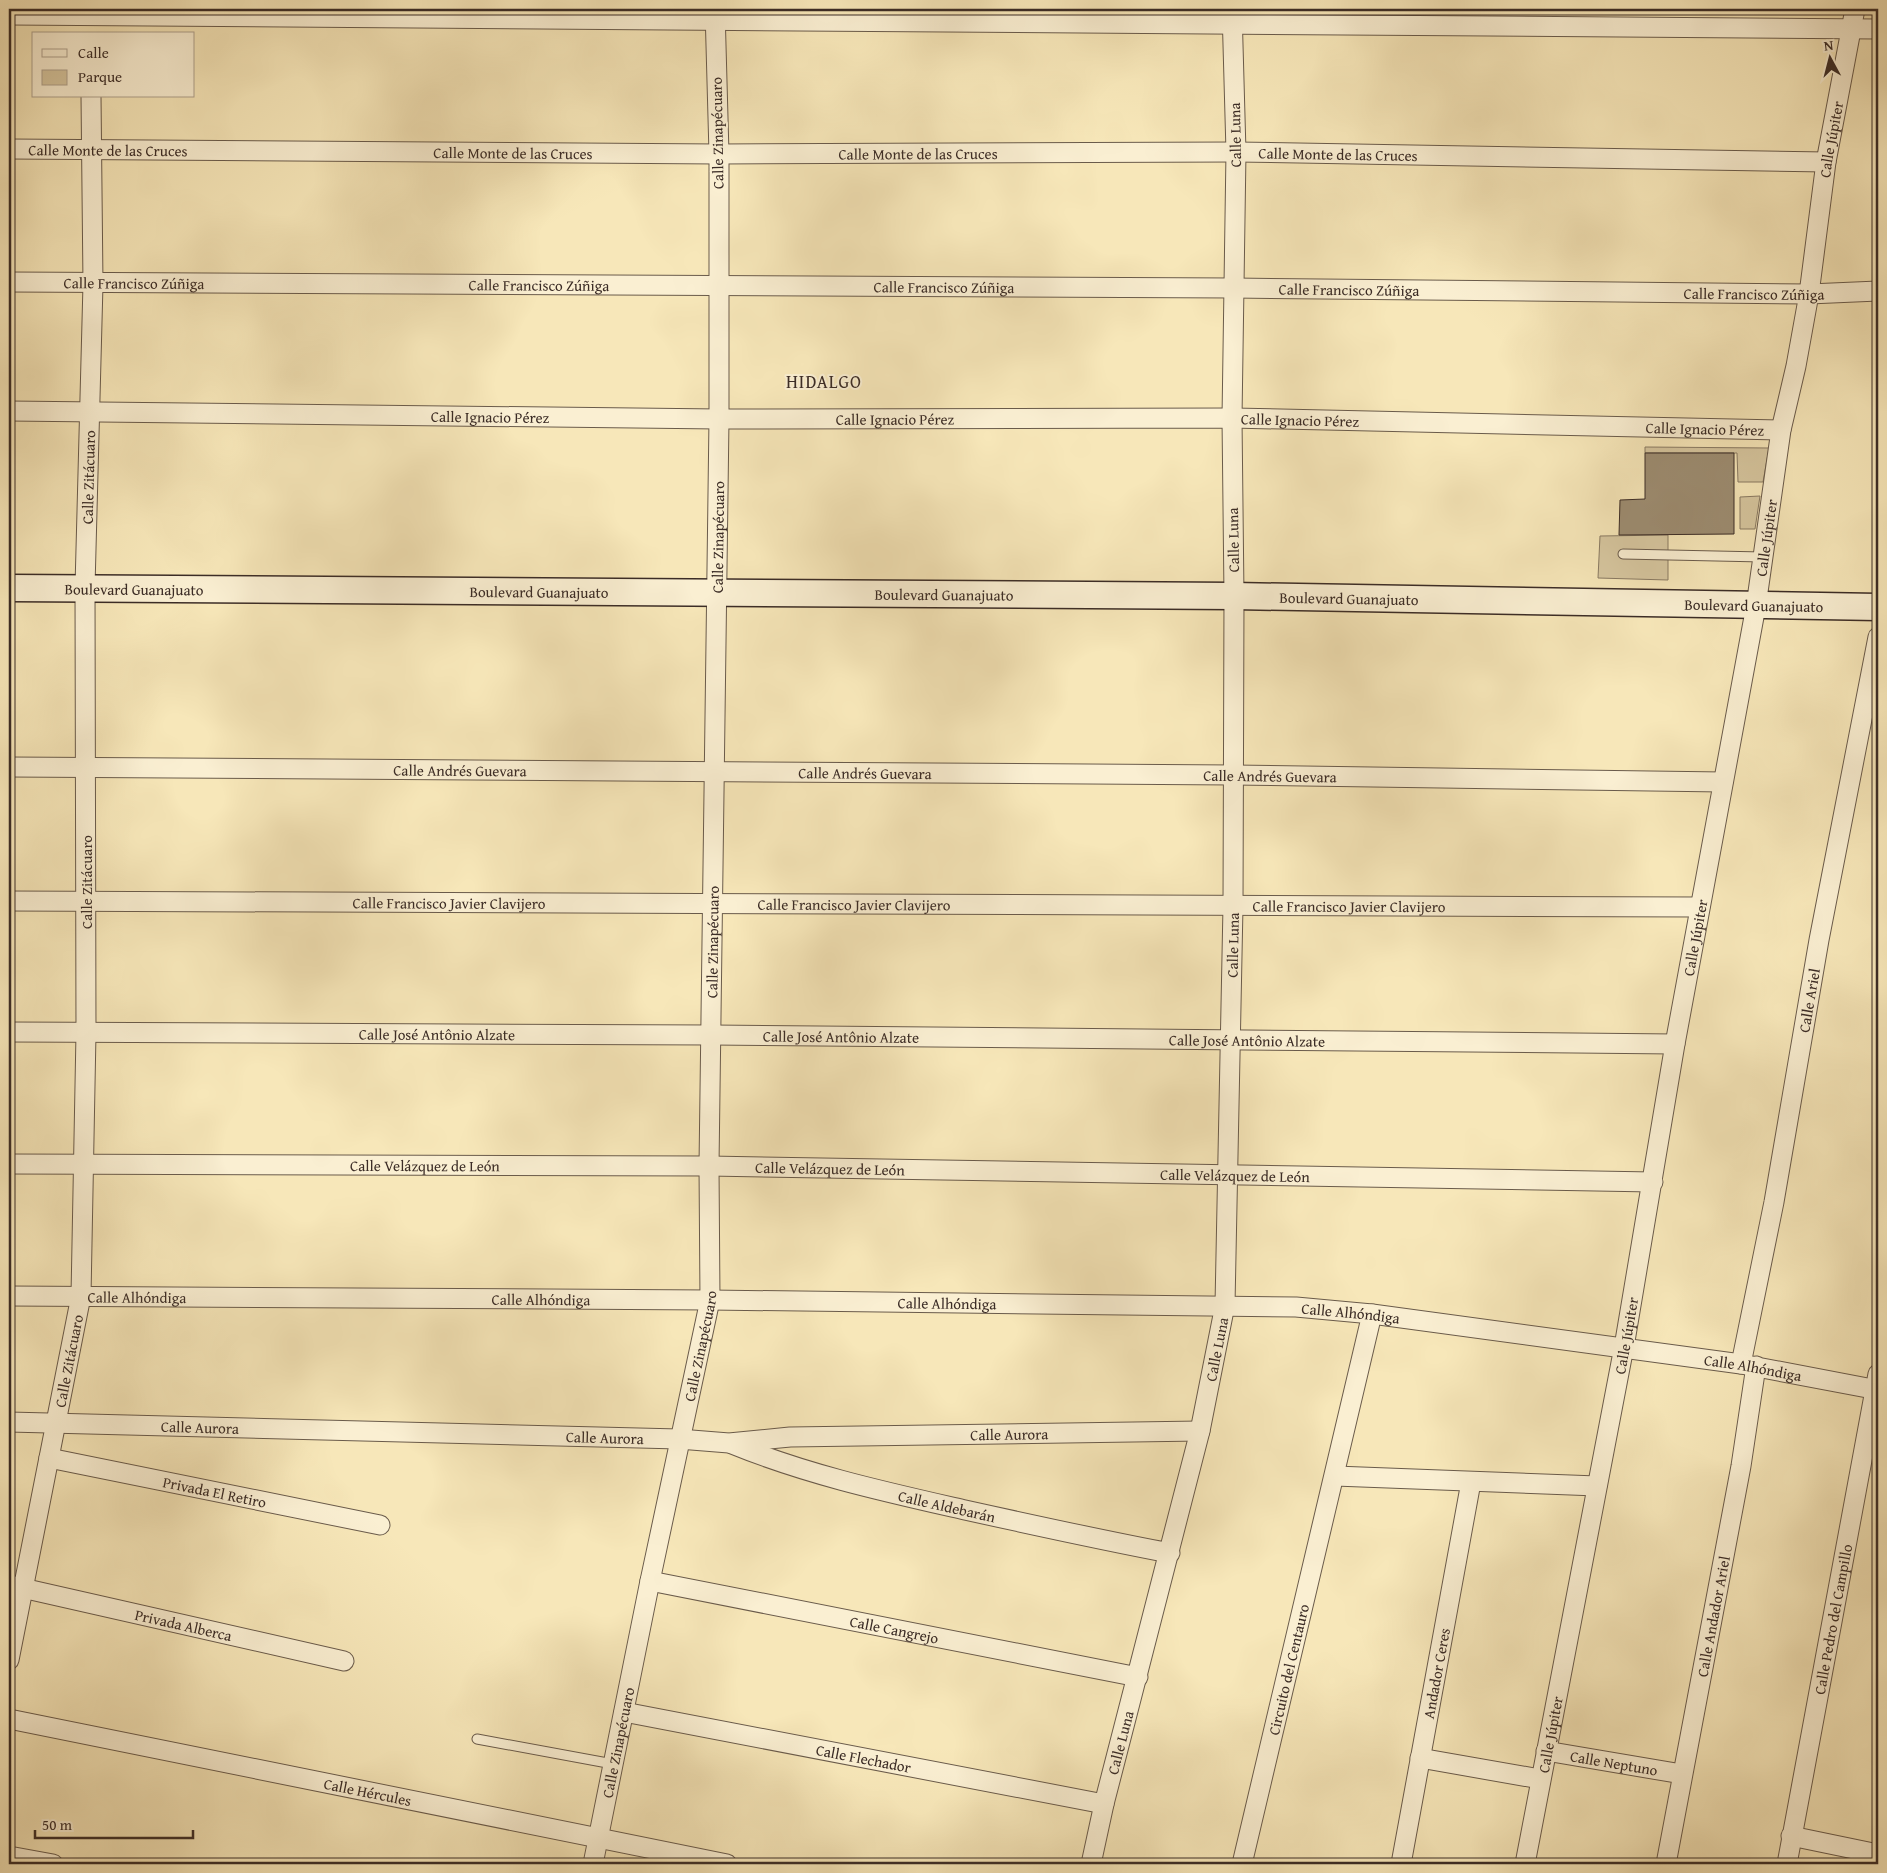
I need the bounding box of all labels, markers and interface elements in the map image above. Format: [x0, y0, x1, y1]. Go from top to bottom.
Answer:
legend [32, 32, 195, 98]
north arrow [1804, 32, 1854, 82]
text: N [1823, 35, 1835, 56]
text: Calle [78, 42, 109, 63]
text: Parque [78, 66, 122, 87]
street label: Calle Zinapécuaro [706, 76, 728, 189]
street label: Calle Júpiter [1814, 99, 1848, 179]
street label: Calle Luna [1224, 102, 1246, 168]
street label: Calle Monte de las Cruces [28, 139, 188, 161]
street label: Calle Monte de las Cruces [433, 141, 593, 164]
street label: Calle Monte de las Cruces [838, 142, 998, 164]
street label: Calle Monte de las Cruces [1258, 142, 1418, 166]
street label: Calle Francisco Zúñiga [64, 272, 204, 293]
street label: Calle Francisco Zúñiga [469, 274, 609, 295]
street label: Calle Francisco Zúñiga [874, 276, 1014, 297]
street label: Calle Francisco Zúñiga [1279, 278, 1419, 300]
street label: Calle Francisco Zúñiga [1683, 282, 1825, 305]
district label: HIDALGO [786, 368, 862, 395]
street label: Calle Ignacio Pérez [431, 405, 550, 428]
street label: Calle Ignacio Pérez [836, 408, 955, 429]
street label: Calle Ignacio Pérez [1241, 408, 1360, 431]
street label: Calle Ignacio Pérez [1646, 417, 1765, 440]
street label: Calle Zitácuaro [76, 429, 100, 524]
street label: Calle Zinapécuaro [706, 480, 729, 593]
street label: Calle Júpiter [1750, 498, 1782, 578]
street label: Calle Luna [1222, 507, 1244, 573]
street label: Boulevard Guanajuato [64, 578, 204, 600]
street label: Boulevard Guanajuato [469, 581, 609, 602]
street label: Boulevard Guanajuato [874, 583, 1014, 605]
street label: Boulevard Guanajuato [1279, 586, 1419, 610]
street label: Boulevard Guanajuato [1684, 593, 1824, 617]
street label: Calle Andrés Guevara [393, 759, 527, 781]
street label: Calle Andrés Guevara [798, 762, 932, 784]
street label: Calle Andrés Guevara [1203, 764, 1337, 787]
street label: Calle Zitácuaro [76, 835, 97, 929]
street label: Calle Zinapécuaro [701, 885, 723, 998]
street label: Calle Francisco Javier Clavijero [352, 892, 546, 913]
street label: Calle Francisco Javier Clavijero [757, 893, 951, 915]
street label: Calle Francisco Javier Clavijero [1252, 895, 1446, 917]
street label: Calle Júpiter [1677, 897, 1712, 978]
street label: Calle Luna [1221, 912, 1243, 978]
street label: Calle Ariel [1793, 967, 1824, 1034]
street label: Calle José Antônio Alzate [359, 1023, 515, 1045]
street label: Calle José Antônio Alzate [763, 1025, 919, 1047]
street label: Calle José Antônio Alzate [1169, 1029, 1325, 1051]
street label: Calle Velázquez de León [350, 1154, 500, 1176]
street label: Calle Velázquez de León [755, 1156, 906, 1180]
street label: Calle Velázquez de León [1160, 1163, 1310, 1187]
street label: Calle Alhóndiga [88, 1286, 186, 1308]
street label: Calle Alhóndiga [492, 1288, 590, 1310]
street label: Calle Zinapécuaro [678, 1290, 721, 1403]
street label: Calle Alhóndiga [897, 1292, 996, 1314]
street label: Calle Júpiter [1609, 1295, 1643, 1376]
street label: Calle Alhóndiga [1301, 1297, 1401, 1328]
street label: Calle Zitácuaro [49, 1312, 88, 1409]
street label: Calle Luna [1200, 1315, 1233, 1383]
street label: Calle Alhóndiga [1703, 1349, 1803, 1386]
street label: Calle Aurora [161, 1415, 239, 1438]
street label: Calle Aurora [970, 1423, 1048, 1445]
street label: Calle Aurora [566, 1426, 644, 1449]
street label: Privada El Retiro [161, 1471, 269, 1512]
street label: Calle Aldebarán [896, 1485, 998, 1527]
street label: Calle Pedro del Campillo [1808, 1542, 1857, 1696]
street label: Calle Andador Ariel [1691, 1554, 1734, 1679]
street label: Circuito del Centauro [1262, 1601, 1314, 1737]
street label: Privada Alberca [133, 1603, 234, 1646]
street label: Calle Cangrejo [848, 1610, 941, 1648]
street label: Andador Ceres [1417, 1626, 1455, 1720]
street label: Calle Zinapécuaro [596, 1685, 639, 1800]
street label: Calle Júpiter [1532, 1694, 1567, 1775]
street label: Calle Luna [1102, 1708, 1138, 1776]
street label: Calle Flechador [814, 1739, 913, 1777]
street label: Calle Neptuno [1569, 1745, 1660, 1780]
street label: Calle Hércules [322, 1772, 414, 1811]
scale bar [35, 1808, 192, 1840]
text: 50 m [42, 1814, 73, 1835]

